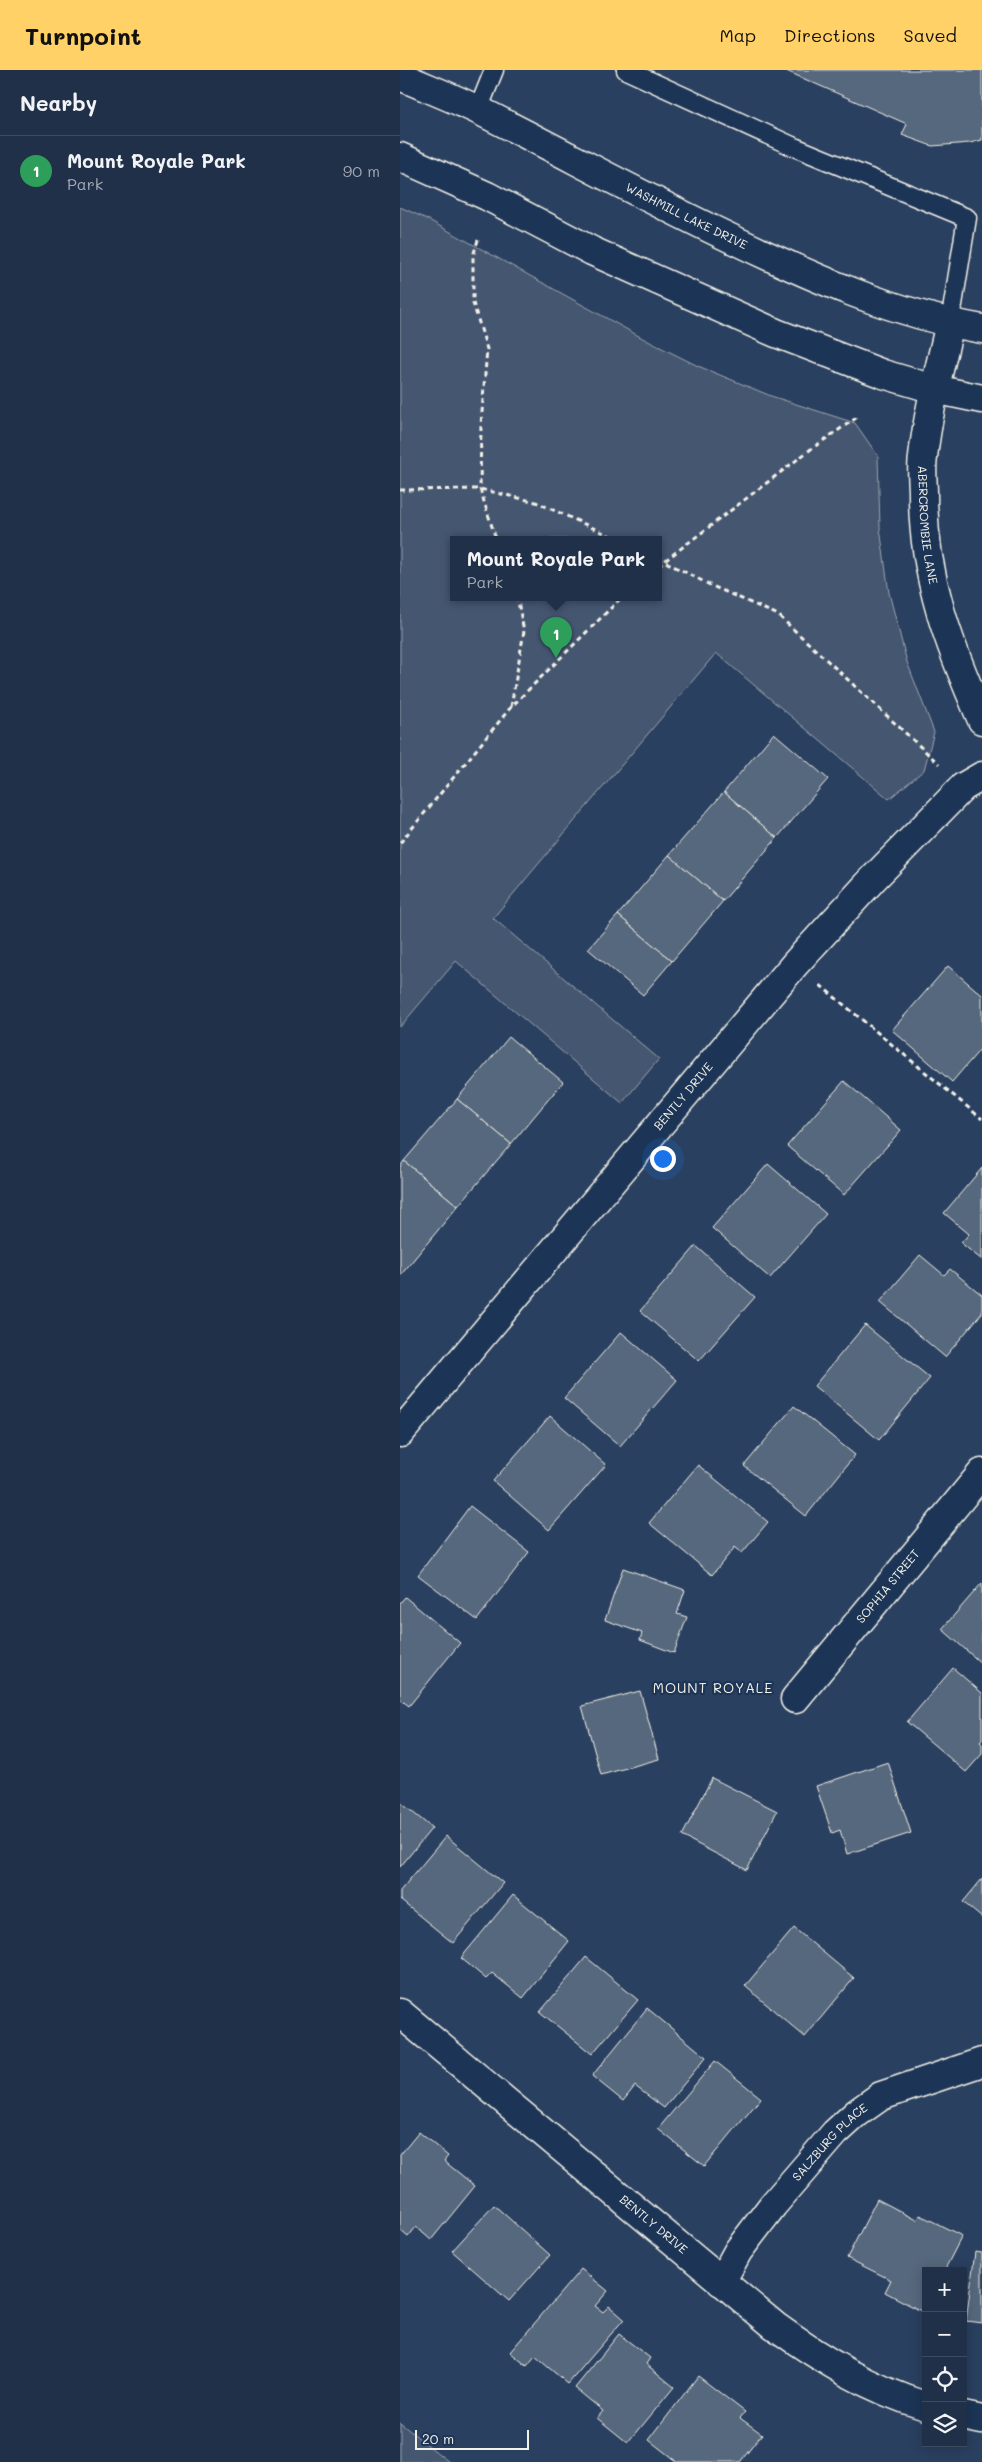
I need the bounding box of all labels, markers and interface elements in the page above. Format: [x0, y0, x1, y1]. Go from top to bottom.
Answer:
text: Turnpoint [25, 20, 141, 51]
text: Map [719, 23, 756, 47]
text: Directions [784, 23, 876, 47]
text: Saved [904, 23, 957, 47]
text: Nearby [20, 89, 97, 116]
text: Mount Royale Park [67, 148, 246, 173]
text: 1 [32, 160, 40, 181]
text: 90 m [343, 160, 380, 181]
text: Park [67, 173, 103, 194]
street label: WASHMILL LAKE DRIVE [623, 178, 750, 252]
street label: ABERCROMBIE LANE [915, 465, 942, 586]
popup [450, 536, 662, 601]
text: Mount Royale Park [467, 546, 645, 571]
text: Park [467, 571, 503, 592]
pin: 1 [540, 617, 572, 658]
street label: BENTLY DRIVE [650, 1059, 716, 1133]
your location [650, 1146, 676, 1172]
street label: SOPHIA STREET [852, 1545, 923, 1626]
district label: MOUNT ROYALE [653, 1678, 773, 1697]
street label: SALZBURG PLACE [788, 2099, 870, 2184]
street label: BENTLY DRIVE [617, 2191, 691, 2257]
map controls [922, 2267, 967, 2447]
button: + [922, 2267, 967, 2312]
button: − [922, 2312, 967, 2357]
button: locate [922, 2357, 967, 2402]
button: layers [922, 2402, 967, 2447]
scale bar [415, 2427, 529, 2450]
text: 20 m [422, 2429, 454, 2448]

